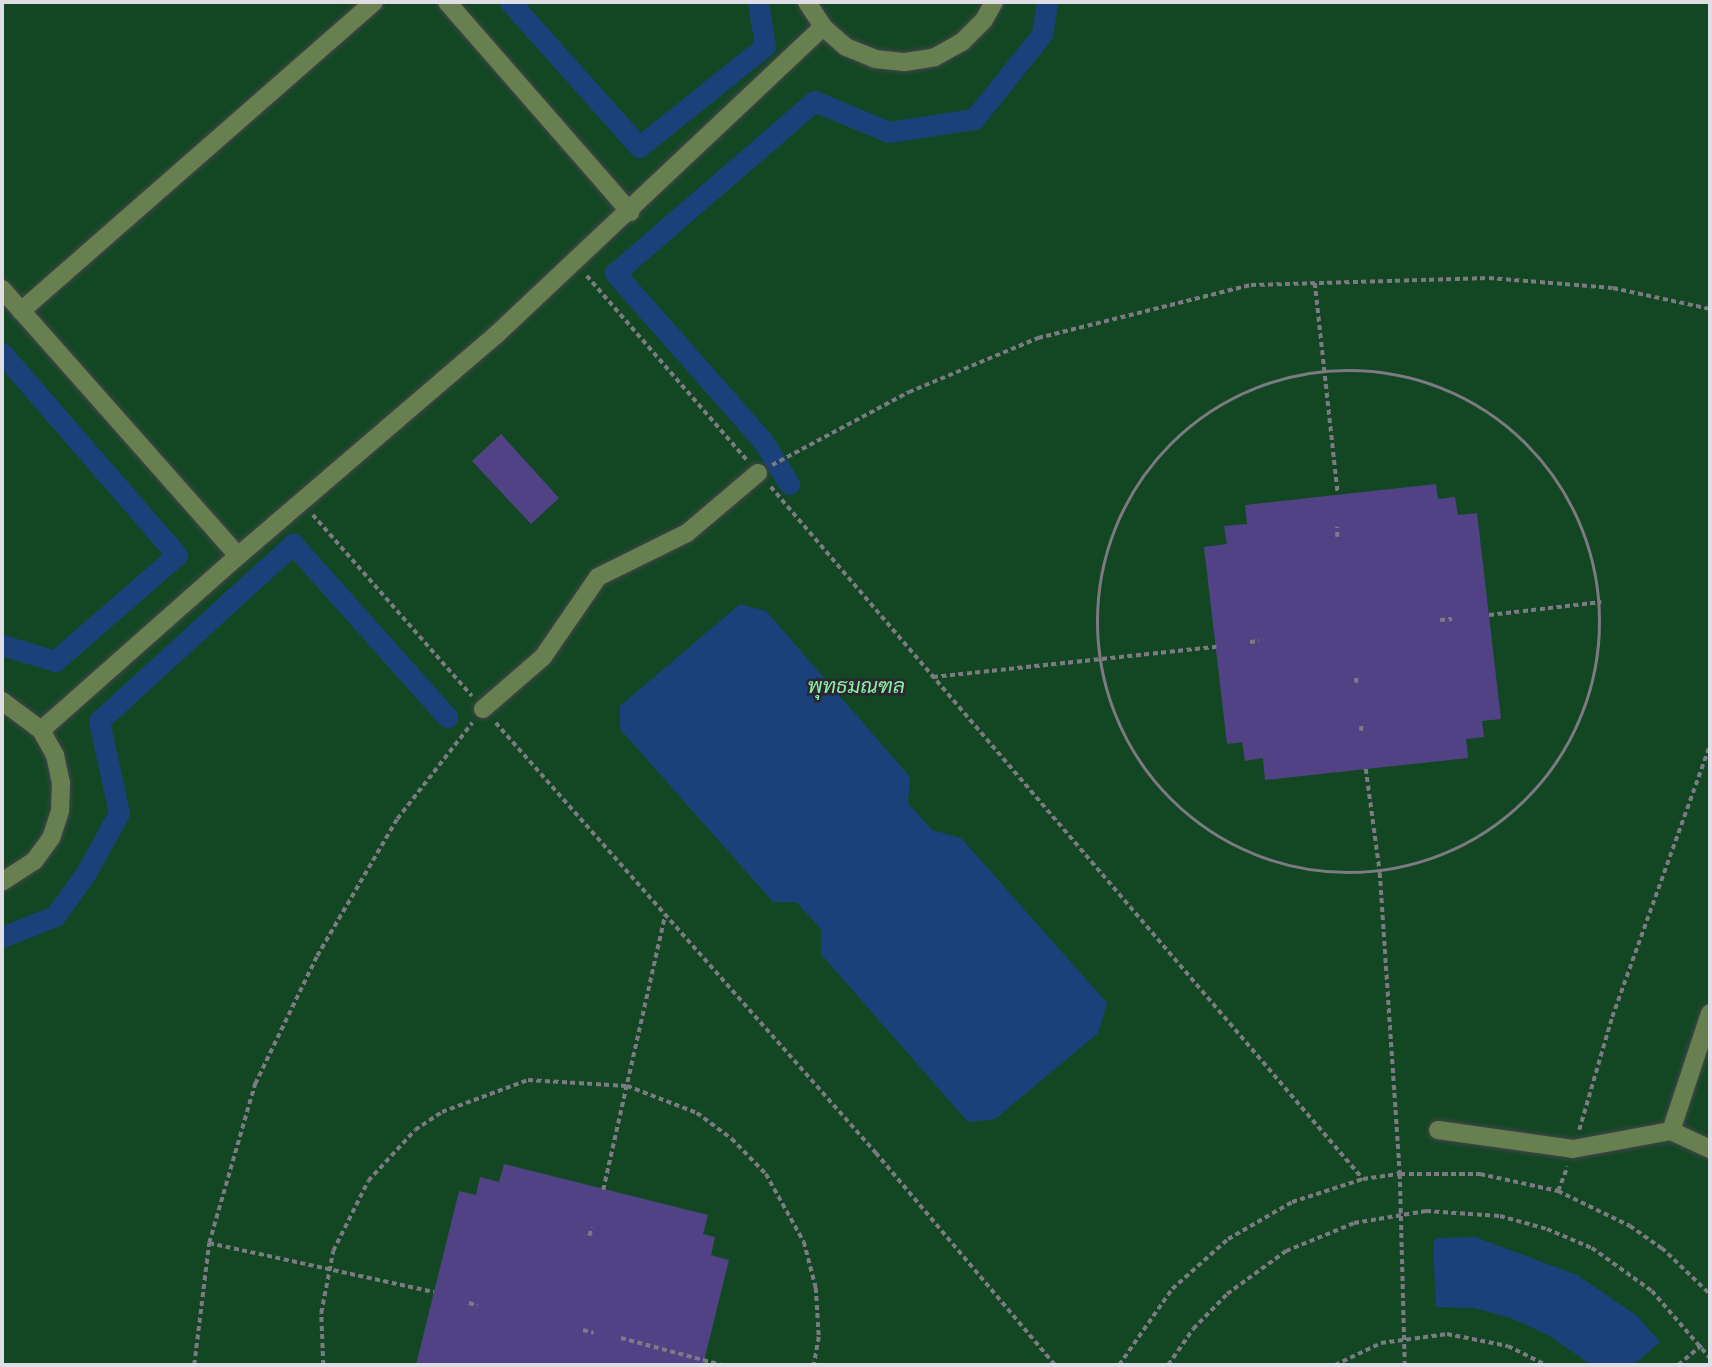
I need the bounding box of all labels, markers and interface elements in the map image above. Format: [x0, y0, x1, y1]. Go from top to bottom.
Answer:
park label: พุทธมณฑล [807, 671, 905, 697]

